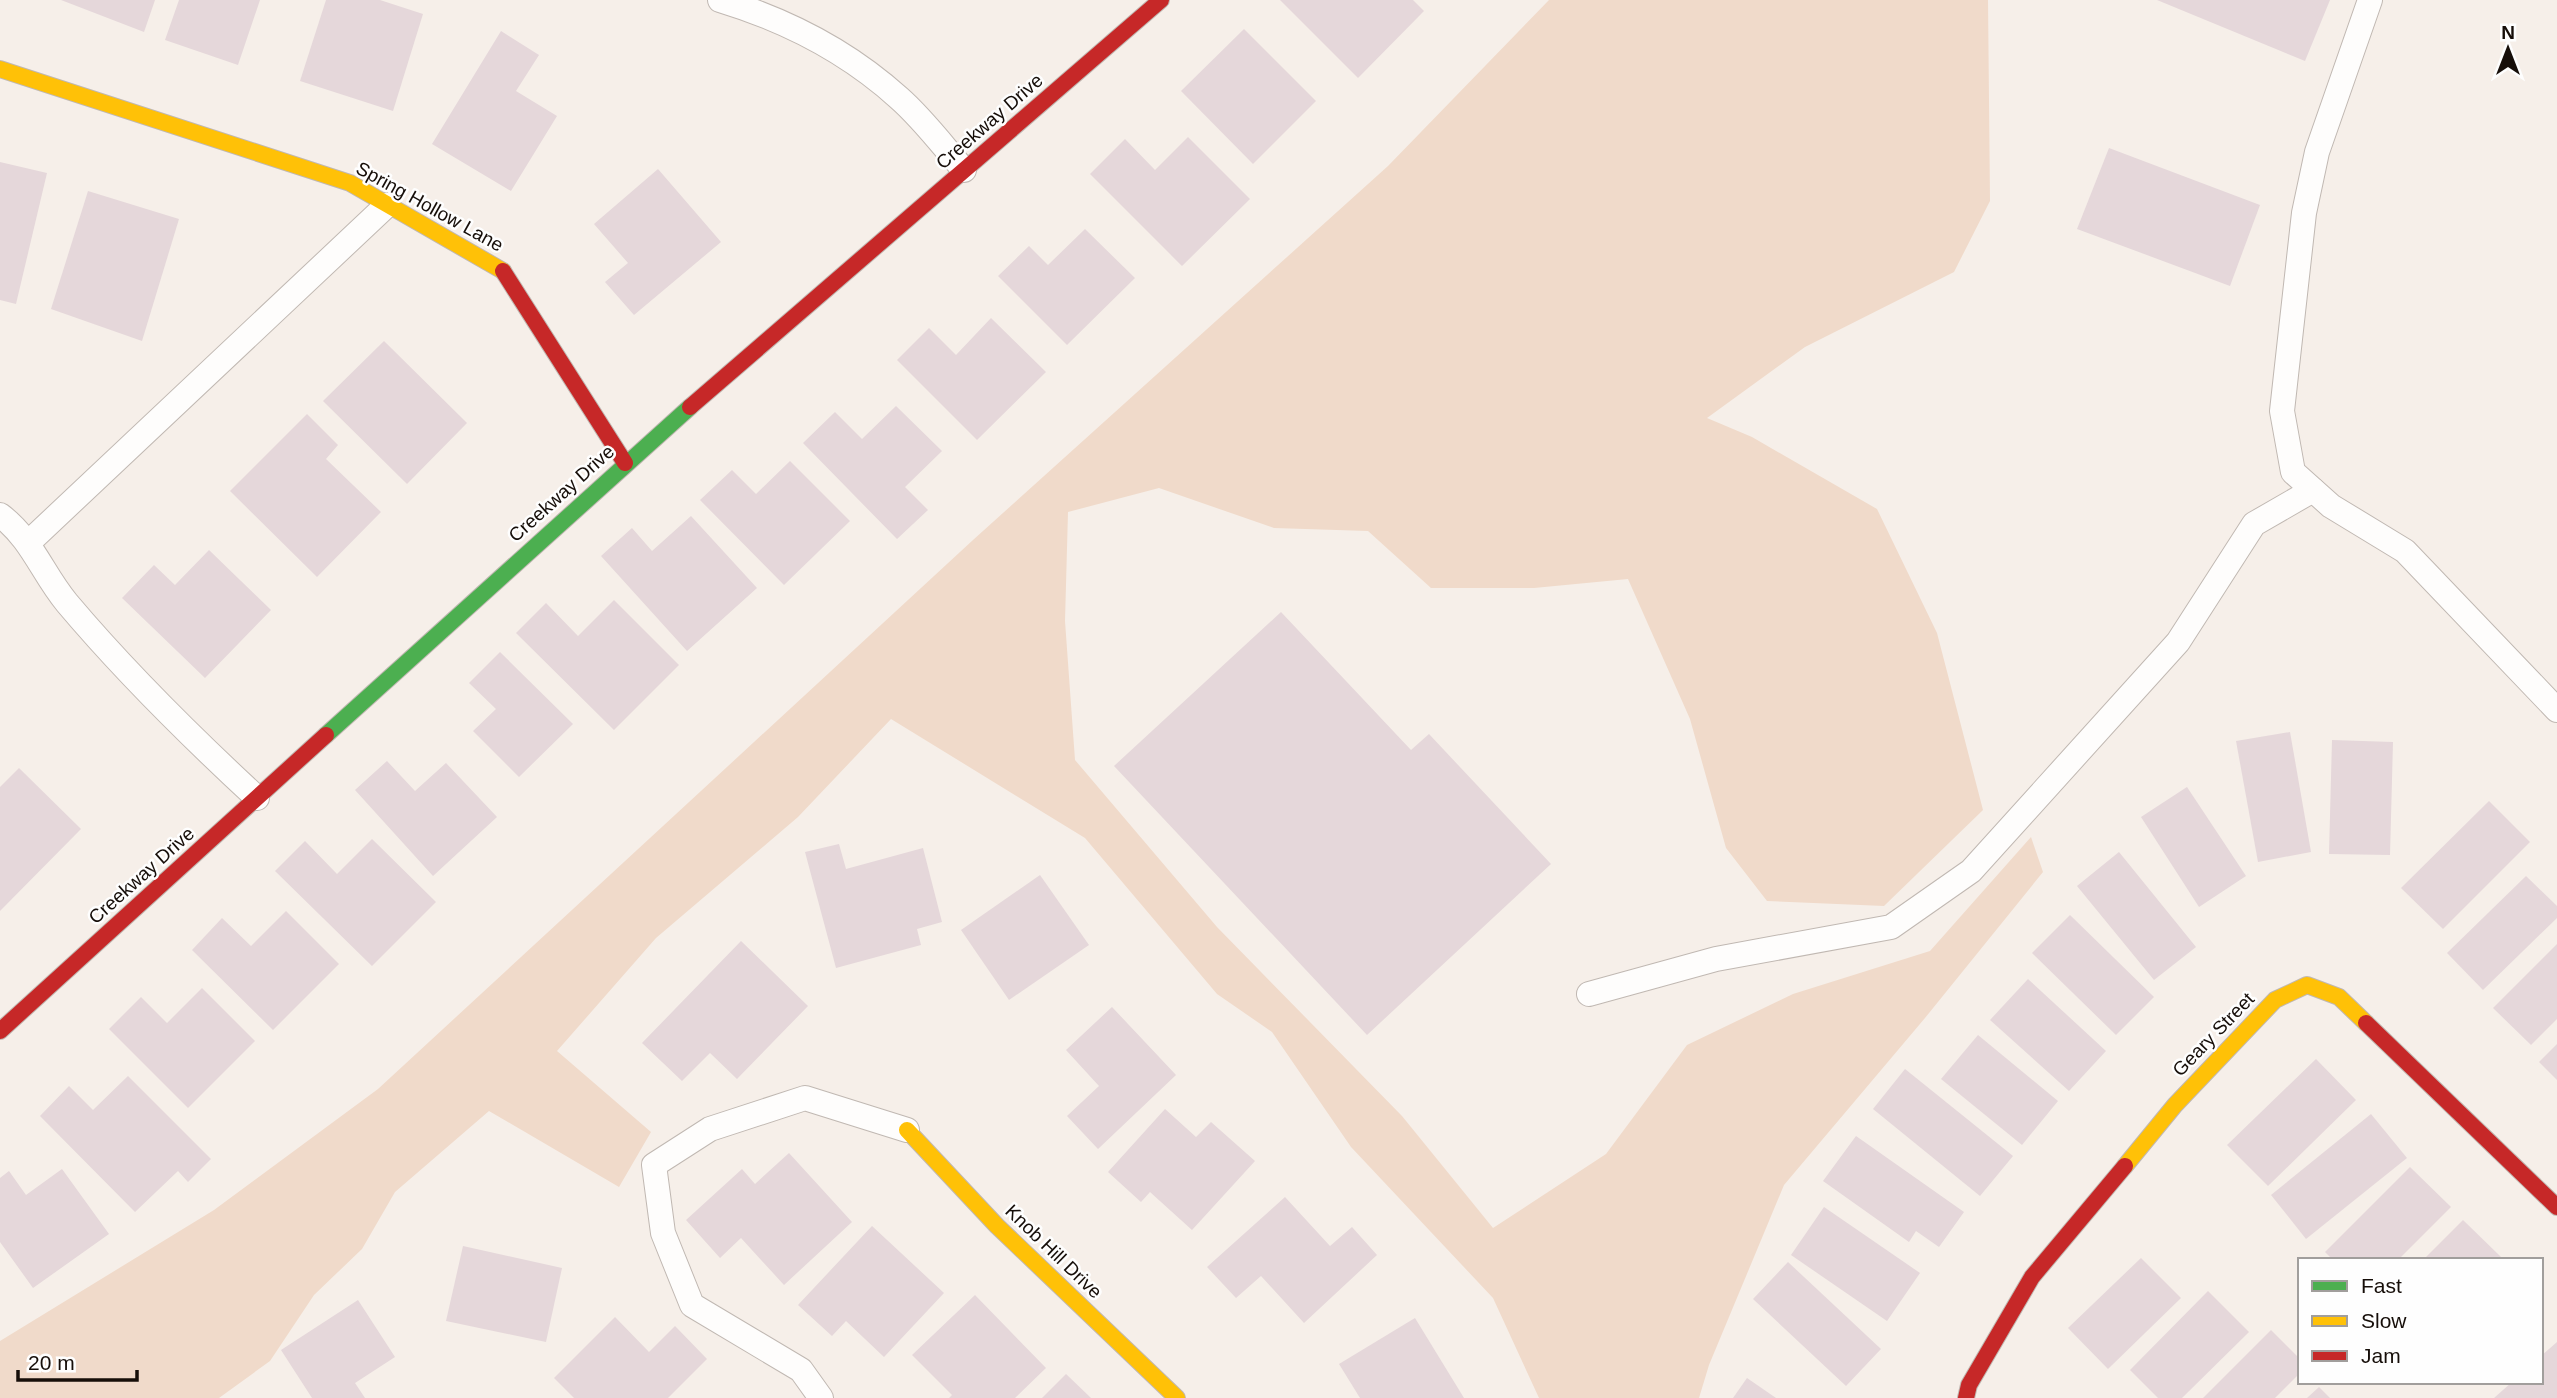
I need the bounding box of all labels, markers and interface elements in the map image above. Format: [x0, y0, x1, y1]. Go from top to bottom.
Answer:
north arrow [2473, 14, 2543, 84]
text: N [2501, 22, 2515, 43]
street label: Creekway Drive [932, 69, 1047, 173]
street label: Spring Hollow Lane [353, 157, 507, 256]
street label: Creekway Drive [504, 441, 618, 546]
street label: Creekway Drive [84, 823, 198, 928]
street label: Geary Street [2168, 988, 2259, 1080]
street label: Knob Hill Drive [1001, 1200, 1106, 1303]
legend [2298, 1258, 2543, 1384]
text: Fast [2361, 1274, 2402, 1297]
text: Slow [2361, 1309, 2407, 1332]
scale bar [18, 1338, 136, 1382]
text: Jam [2361, 1344, 2401, 1367]
text: 20 m [28, 1351, 75, 1374]

